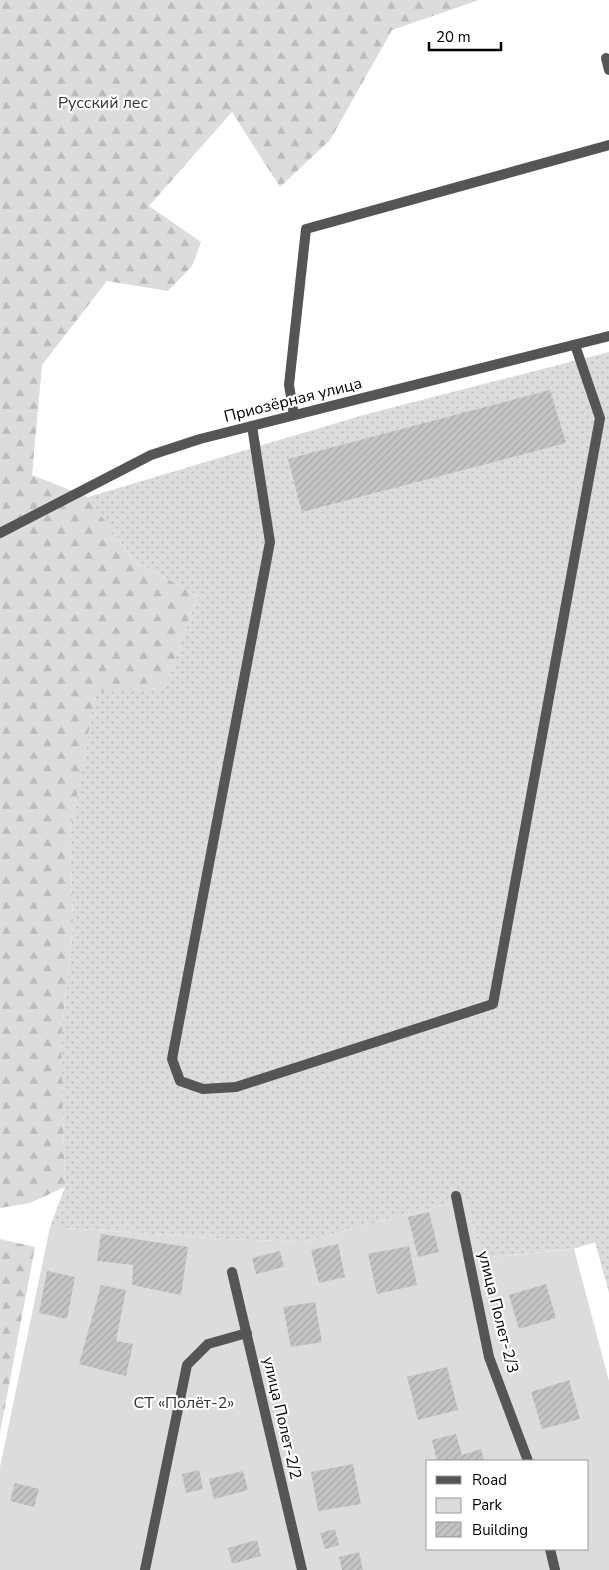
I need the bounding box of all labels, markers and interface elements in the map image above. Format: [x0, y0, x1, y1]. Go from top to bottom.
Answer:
scale bar [429, 20, 502, 52]
text: 20 m [436, 27, 471, 47]
park label: Русский лес [58, 92, 149, 114]
street label: Приозёрная улица [222, 372, 364, 428]
street label: улица Полет-2/3 [472, 1249, 524, 1375]
street label: улица Полет-2/2 [257, 1355, 307, 1481]
park label: СТ «Полёт-2» [134, 1392, 234, 1414]
legend [426, 1460, 589, 1550]
text: Road [472, 1470, 507, 1490]
text: Park [472, 1495, 502, 1515]
text: Building [472, 1520, 528, 1540]

